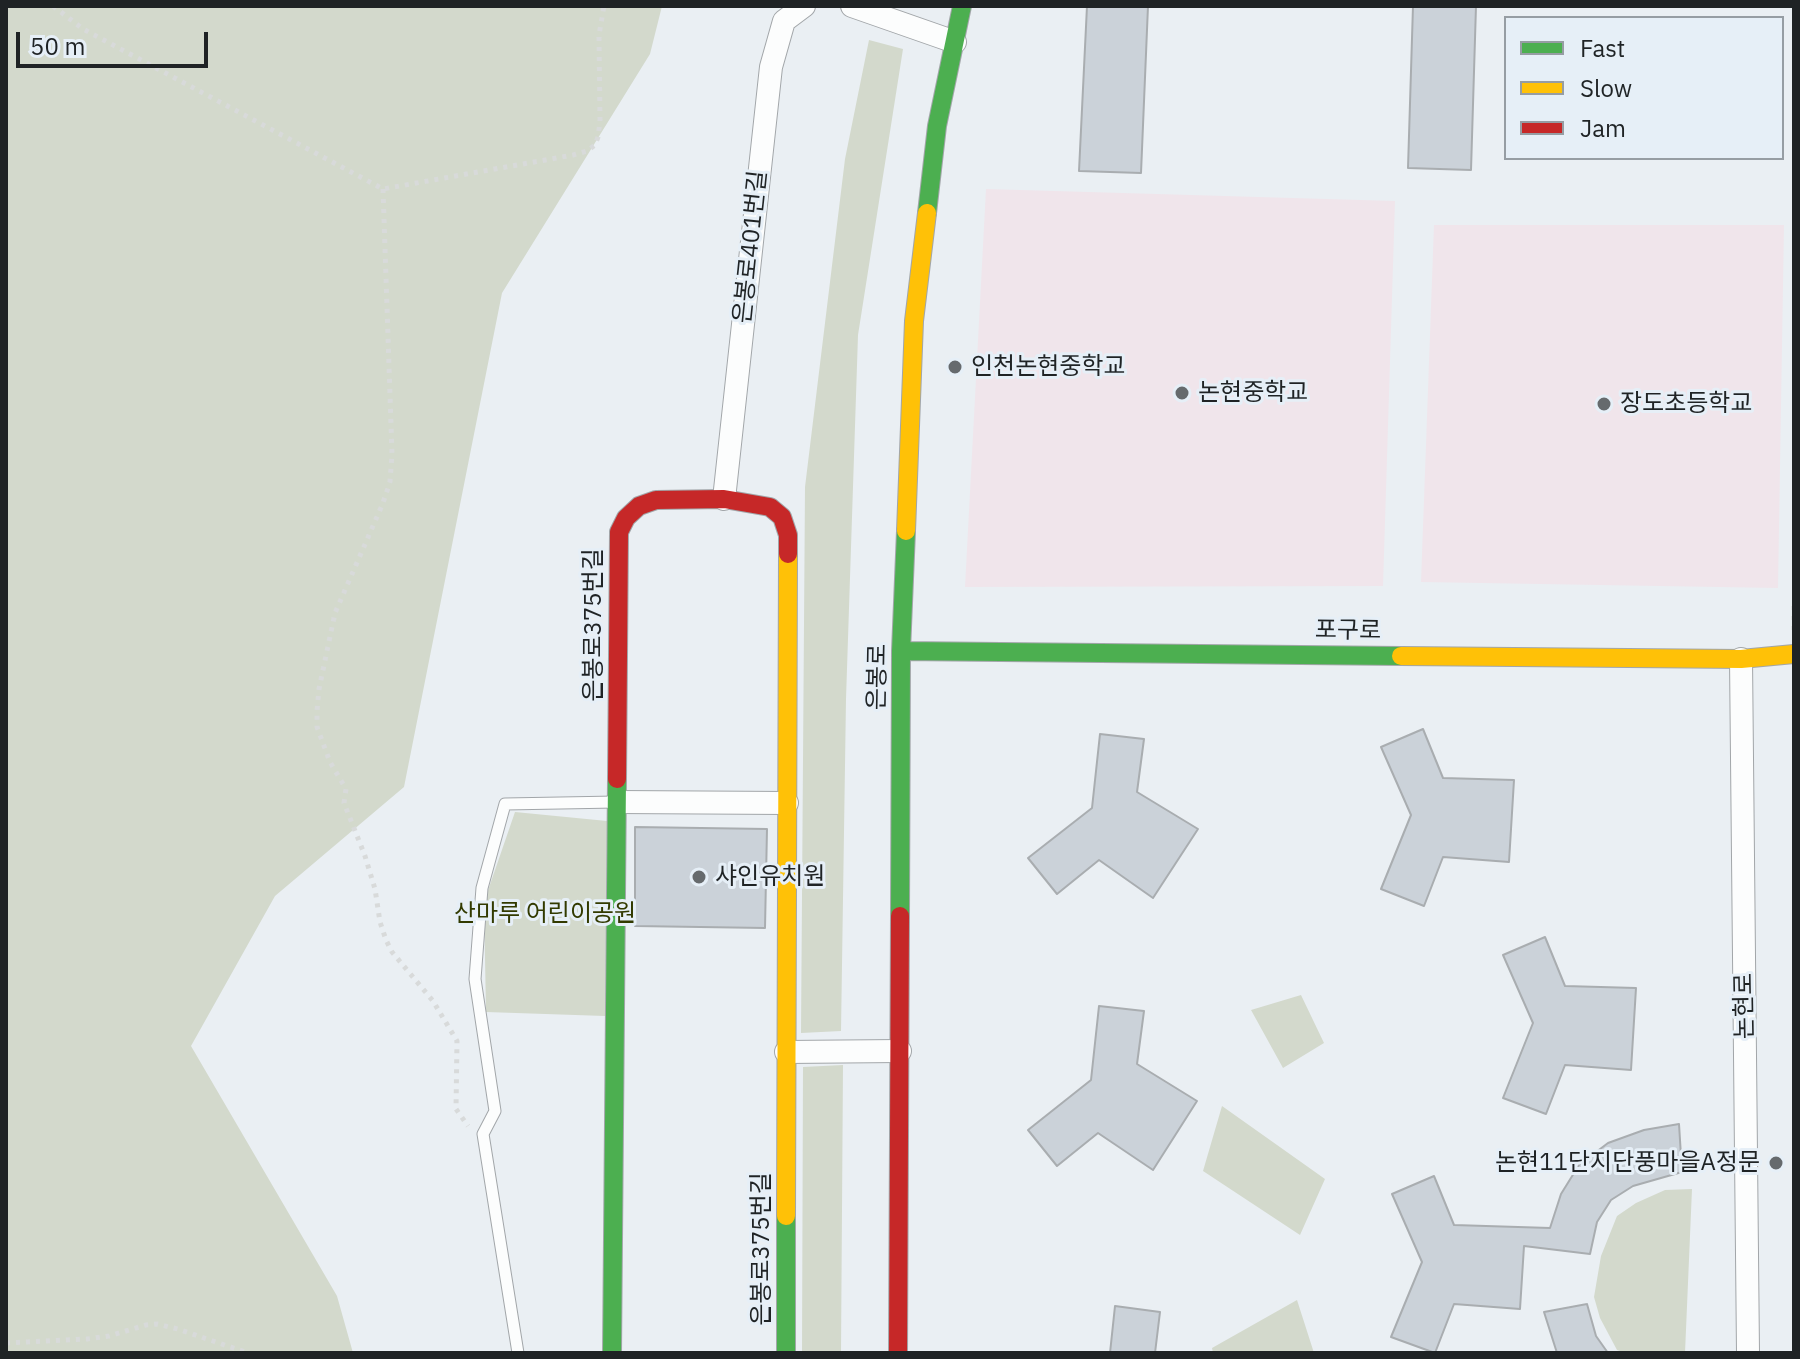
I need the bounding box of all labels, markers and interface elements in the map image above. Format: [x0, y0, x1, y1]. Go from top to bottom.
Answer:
scale bar [20, 16, 212, 66]
legend [1504, 16, 1784, 160]
text: 50 m [30, 30, 85, 62]
text: Fast [1580, 32, 1625, 64]
text: Slow [1580, 72, 1632, 104]
text: Jam [1580, 112, 1626, 144]
street label: 은봉로401번길 [729, 169, 773, 325]
place label: 인천논현중학교 [971, 353, 1126, 381]
marker: 인천논현중학교 [946, 358, 964, 376]
place label: 논현중학교 [1198, 379, 1308, 407]
marker: 논현중학교 [1173, 384, 1191, 402]
place label: 장도초등학교 [1620, 390, 1752, 418]
marker: 장도초등학교 [1595, 395, 1613, 413]
street label: 은봉로375번길 [580, 548, 608, 702]
street label: 포구로 [1315, 616, 1381, 646]
street label: 은봉로 [863, 644, 893, 710]
place label: 샤인유치원 [715, 863, 825, 891]
marker: 샤인유치원 [690, 868, 708, 886]
park label: 산마루 어린이공원 [454, 900, 636, 928]
street label: 논현로 [1730, 973, 1760, 1039]
place label: 논현11단지단풍마을A정문 [1495, 1149, 1760, 1177]
marker: 논현11단지단풍마을A정문 [1767, 1154, 1785, 1172]
street label: 은봉로375번길 [748, 1172, 776, 1326]

